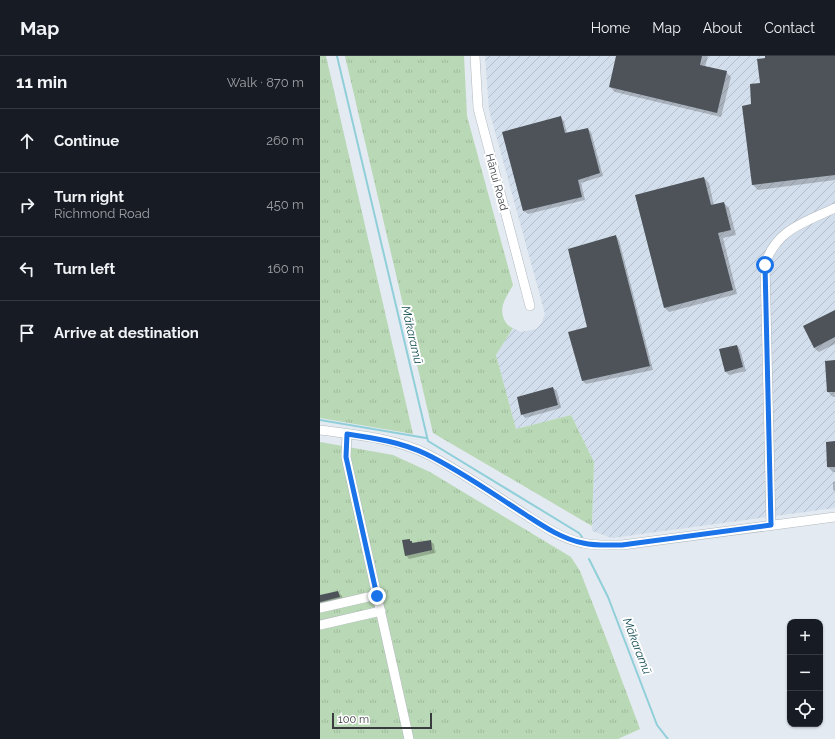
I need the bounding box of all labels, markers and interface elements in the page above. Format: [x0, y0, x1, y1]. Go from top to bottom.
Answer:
text: Map [20, 17, 59, 39]
text: Home [591, 20, 630, 36]
text: Map [652, 20, 681, 36]
text: About [703, 20, 742, 36]
text: Contact [764, 20, 815, 36]
text: 11 min [16, 72, 67, 92]
text: Walk · 870 m [227, 75, 304, 90]
icon: ahead [16, 130, 38, 152]
text: Continue [54, 132, 119, 150]
text: 260 m [266, 133, 304, 148]
street label: Hānui Road [483, 152, 510, 212]
text: Turn right [54, 188, 124, 206]
icon: right [16, 194, 38, 216]
text: 450 m [267, 197, 304, 212]
text: Richmond Road [54, 206, 150, 221]
route start [756, 256, 774, 274]
icon: left [16, 258, 38, 280]
text: Turn left [54, 260, 115, 278]
text: 160 m [267, 261, 304, 276]
water label: Mākaramū [399, 305, 426, 366]
icon: arrive [16, 322, 38, 344]
text: Arrive at destination [54, 324, 199, 342]
route end [368, 587, 386, 605]
water label: Mākaramū [620, 616, 654, 676]
map controls [787, 619, 823, 727]
button: + [787, 619, 823, 655]
button: − [787, 655, 823, 691]
button: locate [787, 691, 823, 727]
scale bar [332, 711, 432, 730]
text: 100 m [338, 713, 369, 726]

